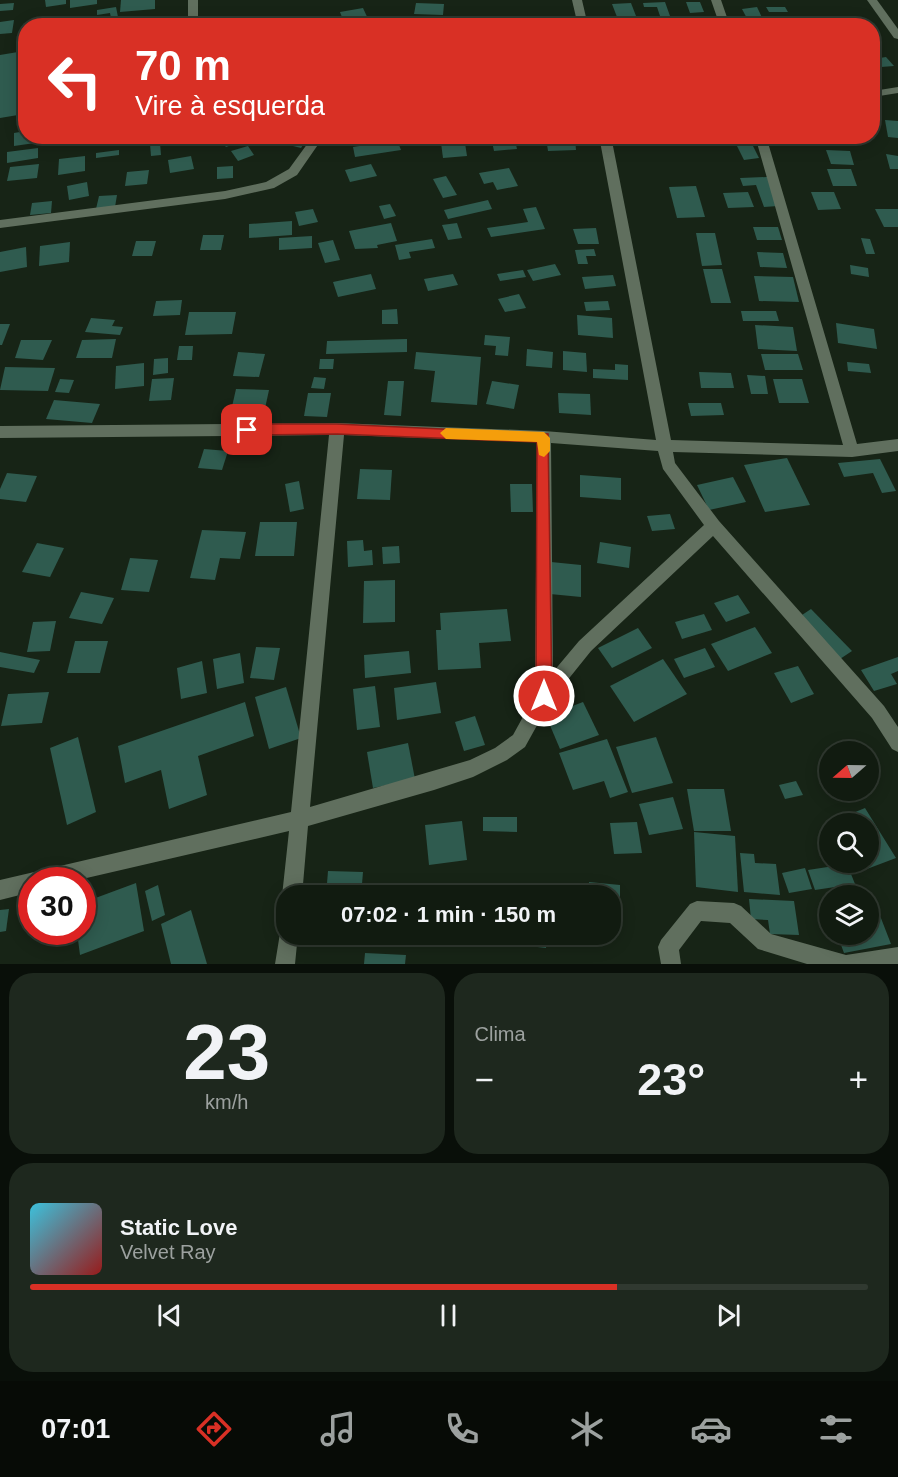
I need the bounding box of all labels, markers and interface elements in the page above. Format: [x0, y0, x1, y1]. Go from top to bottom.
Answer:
icon: left [36, 42, 114, 120]
text: 70 m [135, 42, 231, 89]
text: Vire à esquerda [135, 91, 325, 121]
pin [221, 404, 272, 455]
icon: arrive [230, 413, 263, 446]
position arrow [512, 664, 576, 728]
north arrow [819, 741, 879, 801]
map controls [819, 741, 879, 945]
button: search [819, 813, 879, 873]
speed limit sign: 30 [18, 867, 96, 945]
button: layers [819, 885, 879, 945]
text: 07:02 · 1 min · 150 m [341, 902, 556, 927]
text: 23 [183, 1008, 270, 1096]
text: Clima [475, 1023, 526, 1045]
text: 23° [637, 1054, 705, 1105]
text: − [475, 1061, 494, 1098]
text: + [849, 1061, 868, 1098]
text: km/h [205, 1091, 248, 1113]
text: Static Love [120, 1215, 237, 1240]
text: Velvet Ray [120, 1241, 216, 1263]
icon: previous [153, 1299, 186, 1332]
icon: pause [432, 1299, 465, 1332]
icon: next [712, 1299, 745, 1332]
icon: directions [193, 1408, 235, 1450]
icon: music [317, 1408, 359, 1450]
icon: phone [441, 1408, 483, 1450]
icon: climate [566, 1408, 608, 1450]
icon: car [690, 1408, 732, 1450]
icon: filters [815, 1408, 857, 1450]
text: 07:01 [41, 1414, 110, 1444]

